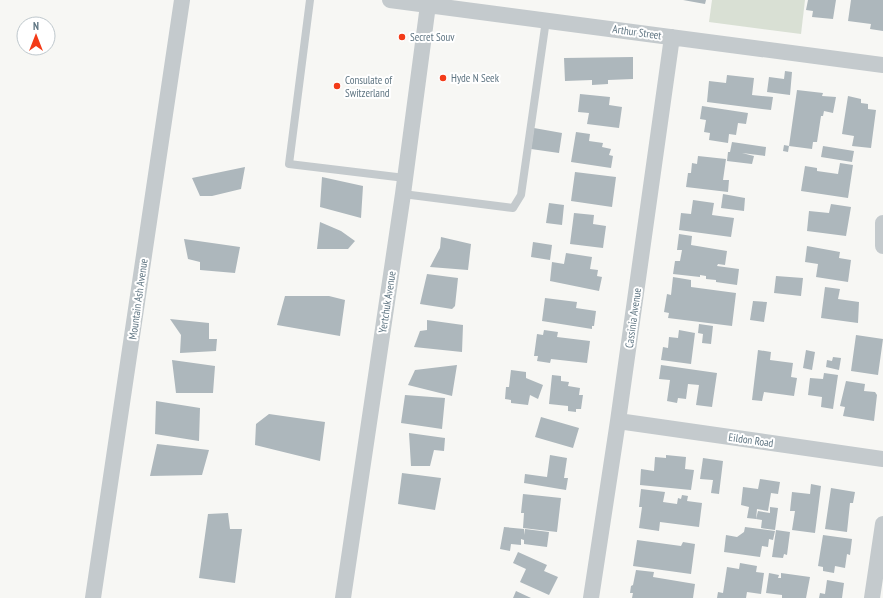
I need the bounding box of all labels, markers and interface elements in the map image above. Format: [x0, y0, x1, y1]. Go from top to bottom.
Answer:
north arrow [16, 16, 56, 56]
text: N [33, 19, 39, 33]
street label: Arthur Street [612, 22, 662, 42]
place label: Secret Souv [410, 30, 455, 44]
marker: Secret Souv [397, 32, 407, 42]
place label: Hyde N Seek [451, 71, 500, 85]
place label: Consulate of Switzerland [345, 73, 393, 100]
marker: Hyde N Seek [438, 73, 448, 83]
marker: Consulate of Switzerland [332, 81, 342, 91]
street label: Mountain Ash Avenue [125, 257, 151, 340]
street label: Yertchuk Avenue [375, 270, 399, 334]
street label: Cassinia Avenue [622, 287, 644, 349]
street label: Eildon Road [728, 430, 775, 450]

